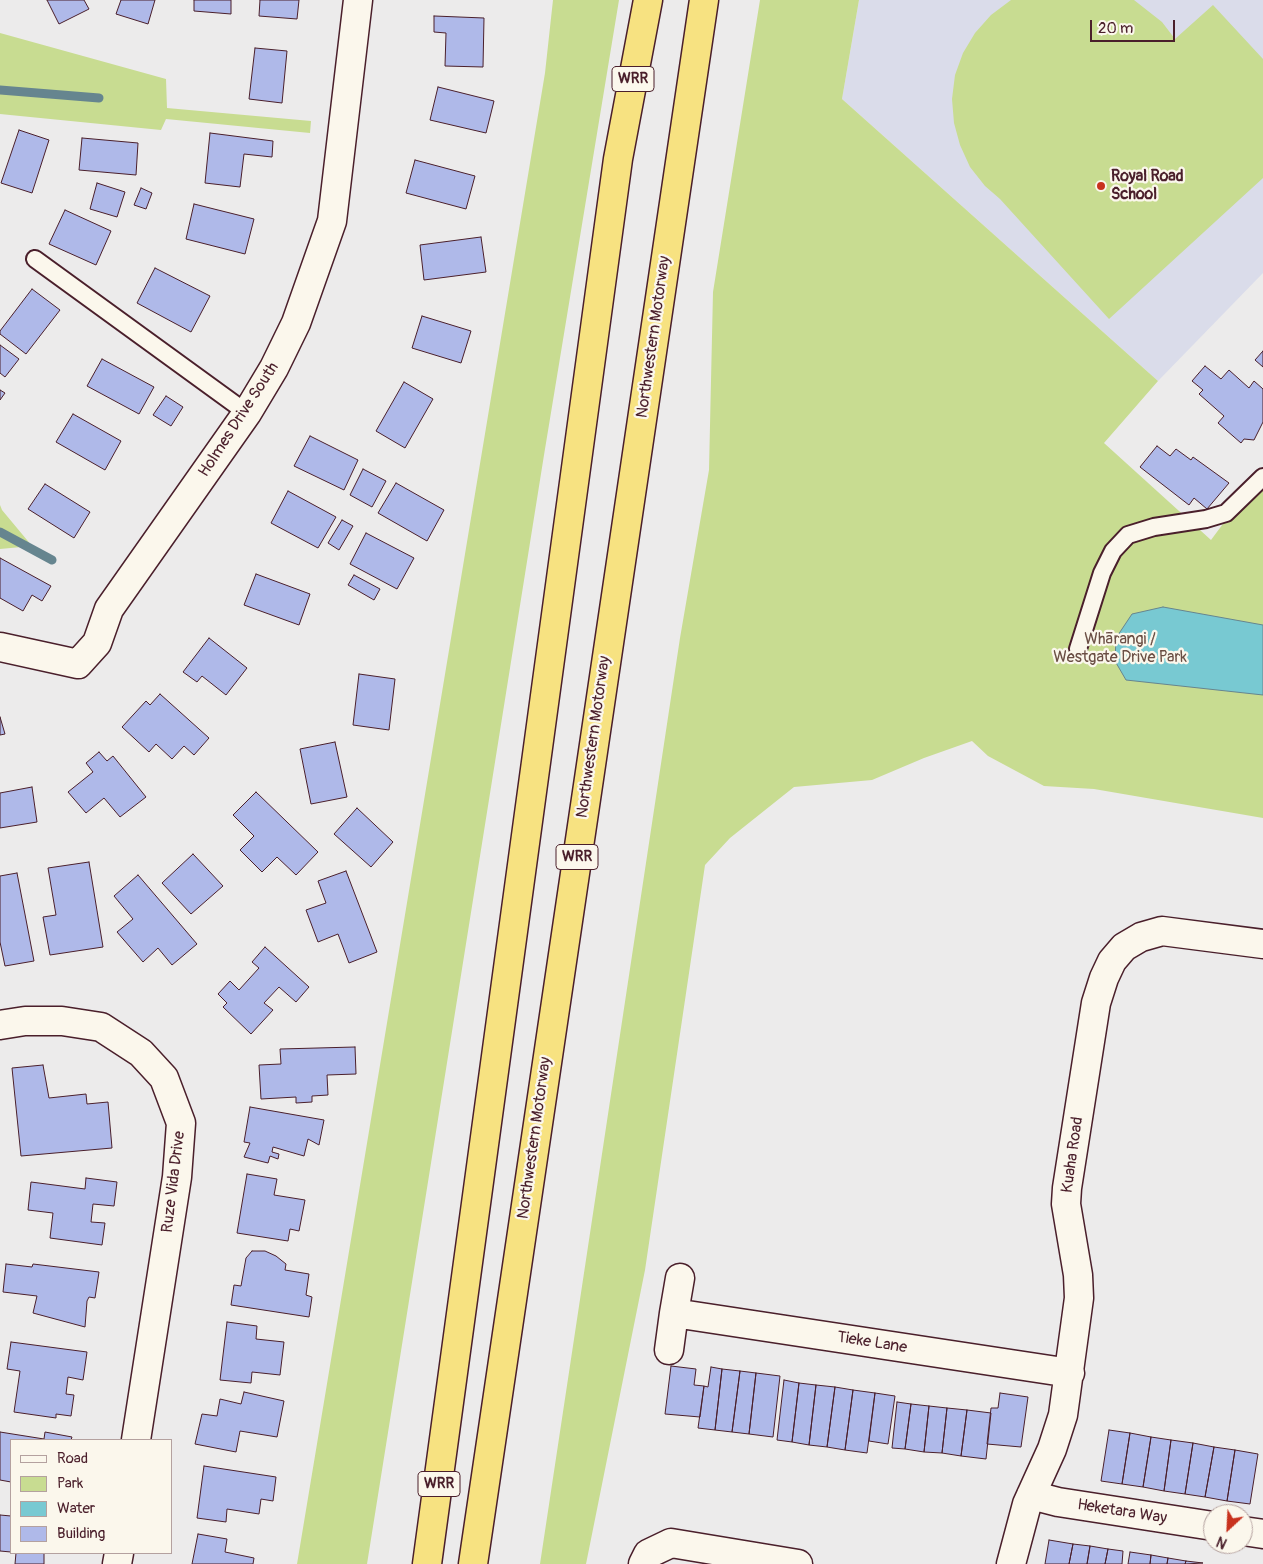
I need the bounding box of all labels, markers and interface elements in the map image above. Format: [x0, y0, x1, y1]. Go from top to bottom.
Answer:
scale bar [1093, 10, 1178, 42]
text: 20 m [1098, 19, 1133, 38]
road number: WRR [612, 66, 654, 92]
place label: Royal Road School [1111, 167, 1184, 205]
marker: Royal Road School [1095, 180, 1107, 192]
street label: Northwestern Motorway [633, 255, 675, 419]
street label: Holmes Drive South [195, 359, 283, 481]
park label: Whārangi / Westgate Drive Park [1053, 630, 1187, 668]
street label: Northwestern Motorway [573, 655, 615, 819]
road number: WRR [556, 844, 598, 870]
street label: Northwestern Motorway [514, 1056, 556, 1220]
street label: Kuaha Road [1058, 1116, 1088, 1194]
street label: Ruze Vida Drive [158, 1130, 190, 1234]
street label: Tieke Lane [836, 1328, 908, 1358]
legend [10, 1439, 172, 1554]
text: Road [57, 1449, 88, 1468]
road number: WRR [418, 1472, 460, 1496]
text: Park [57, 1474, 83, 1493]
street label: Heketara Way [1076, 1495, 1168, 1529]
text: Water [57, 1499, 95, 1518]
north arrow [1203, 1504, 1253, 1554]
text: Building [57, 1524, 105, 1543]
text: N [1214, 1532, 1230, 1552]

